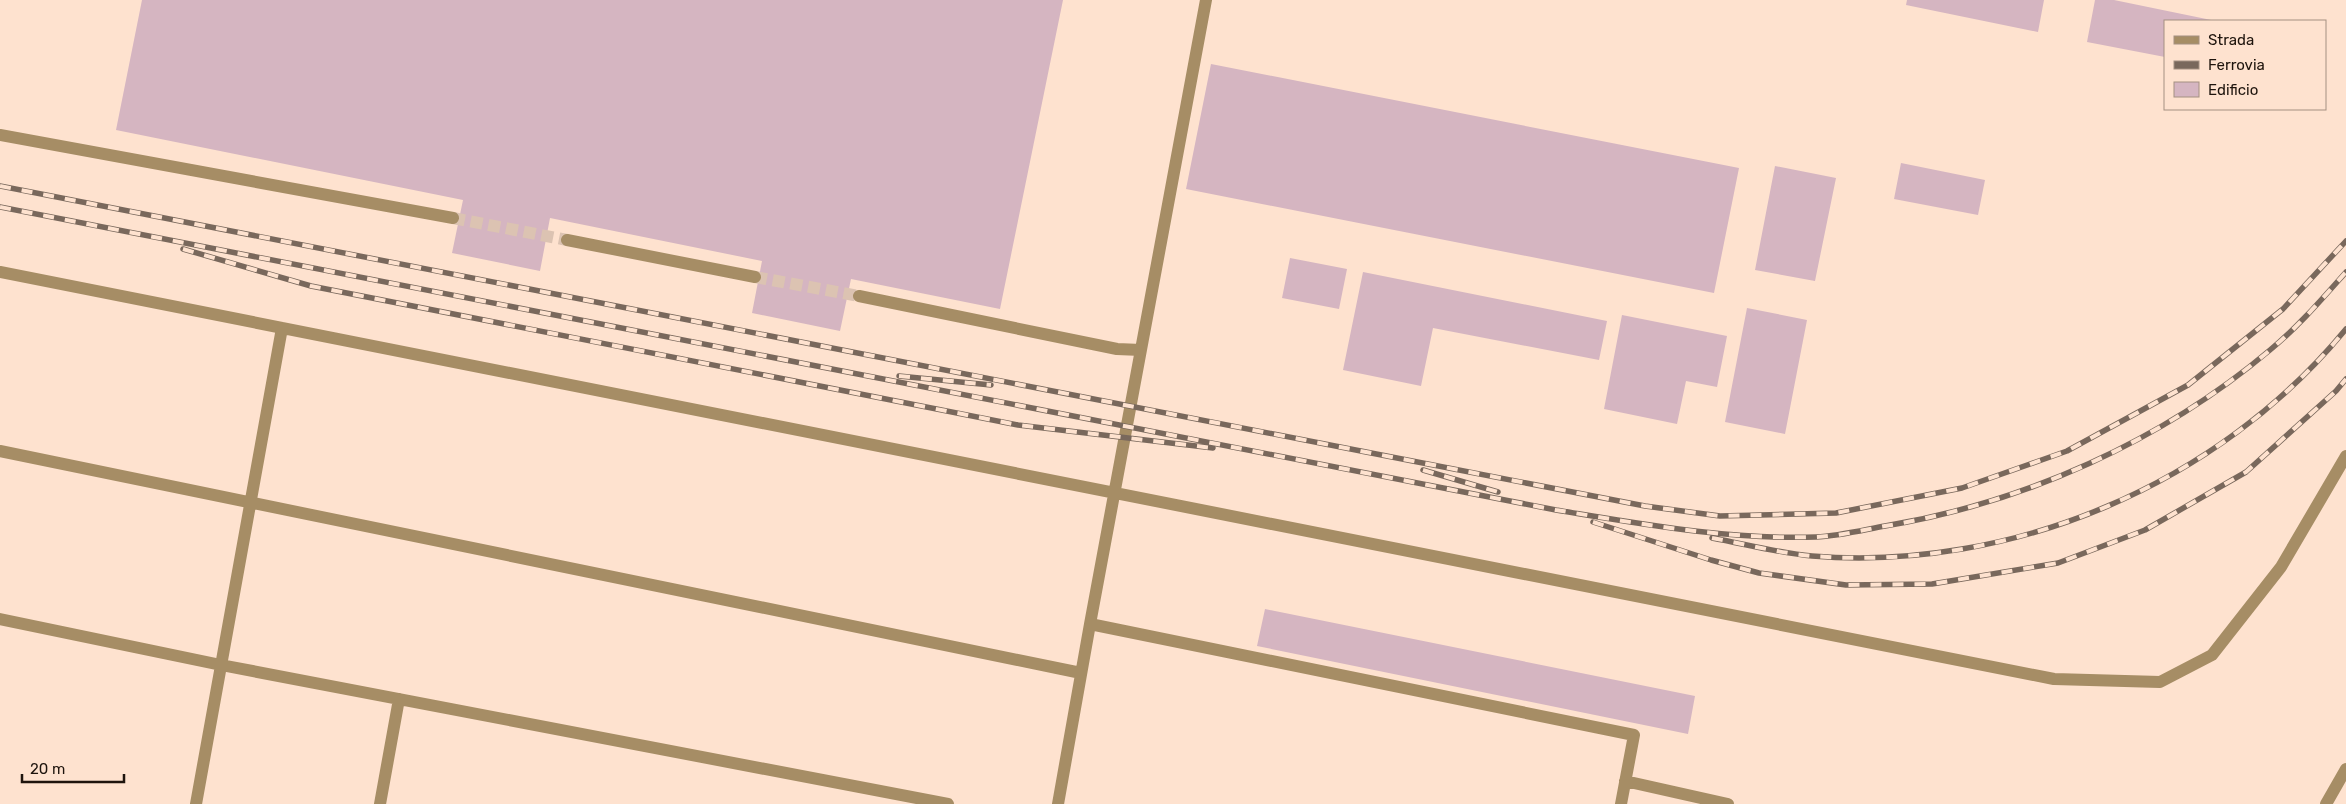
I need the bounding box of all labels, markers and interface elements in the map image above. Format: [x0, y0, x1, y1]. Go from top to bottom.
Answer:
legend [2164, 20, 2326, 110]
text: Strada [2208, 31, 2254, 49]
text: Ferrovia [2208, 56, 2265, 74]
text: Edificio [2208, 81, 2258, 99]
scale bar [22, 752, 125, 784]
text: 20 m [30, 760, 65, 778]

